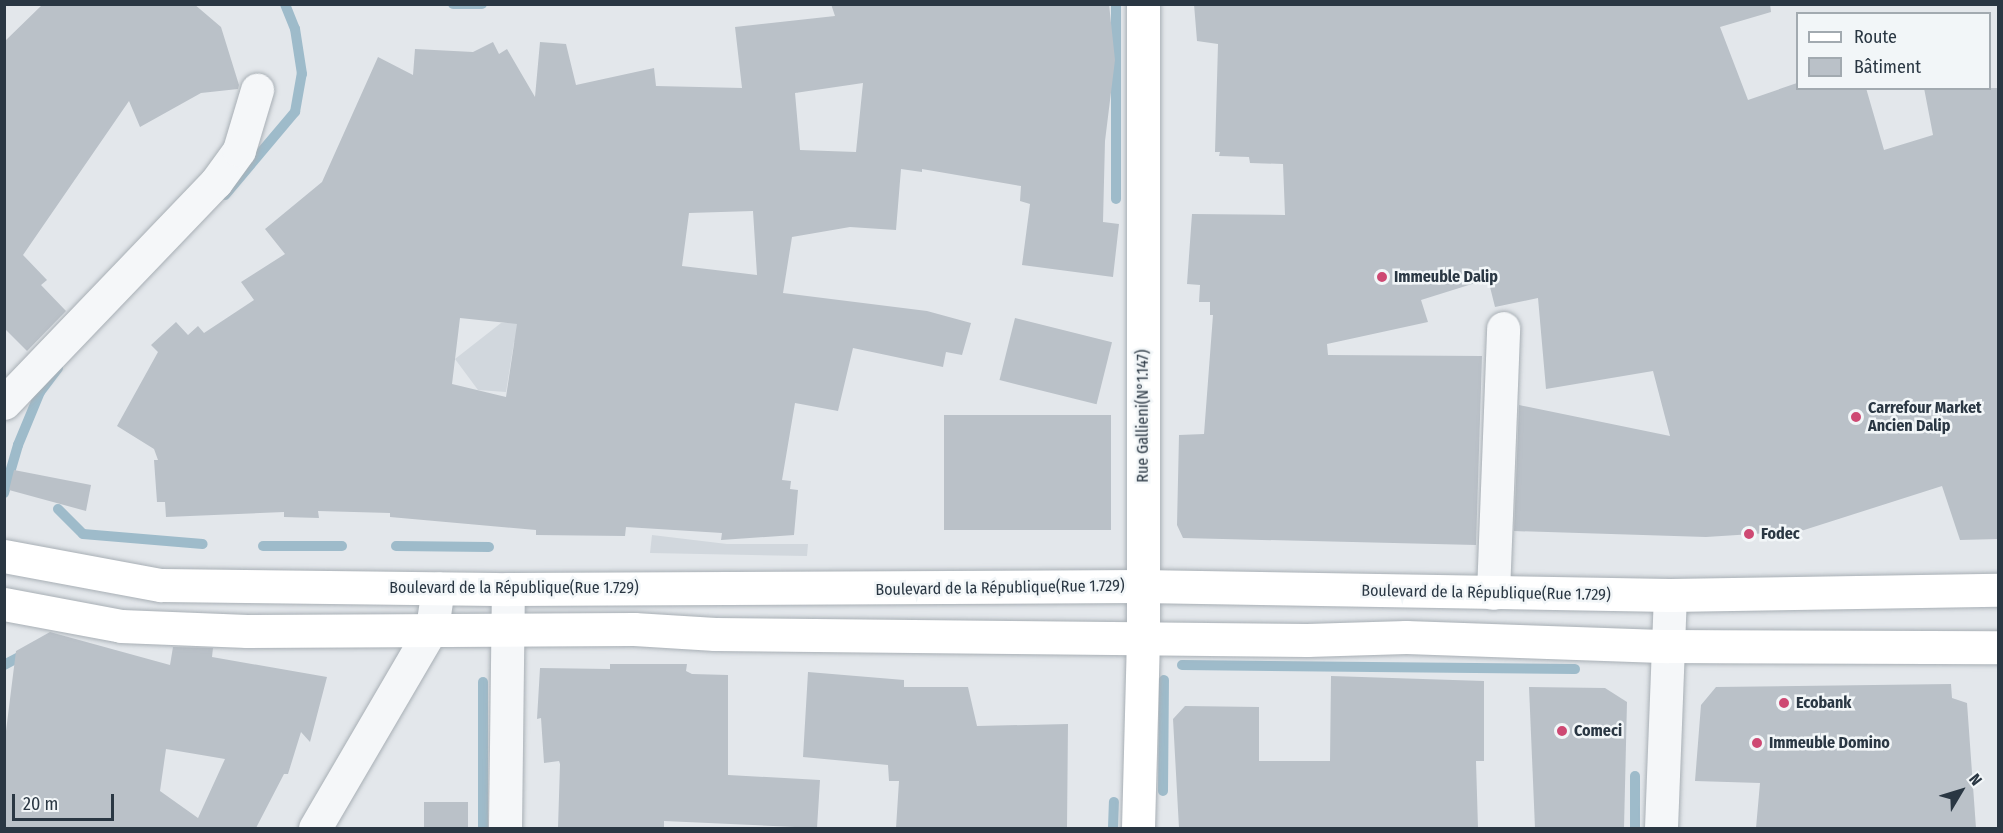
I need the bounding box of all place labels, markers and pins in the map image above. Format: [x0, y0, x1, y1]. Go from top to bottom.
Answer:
place label: Immeuble Dalip [1394, 267, 1498, 287]
marker: Immeuble Dalip [1375, 270, 1389, 284]
place label: Carrefour Market Ancien Dalip [1868, 398, 1982, 436]
marker: Carrefour Market Ancien Dalip [1849, 410, 1863, 424]
place label: Fodec [1761, 524, 1800, 544]
marker: Fodec [1742, 527, 1756, 541]
place label: Ecobank [1796, 693, 1852, 713]
marker: Ecobank [1777, 696, 1791, 710]
place label: Comeci [1574, 721, 1622, 741]
marker: Comeci [1555, 724, 1569, 738]
place label: Immeuble Domino [1769, 733, 1890, 753]
marker: Immeuble Domino [1750, 736, 1764, 750]

